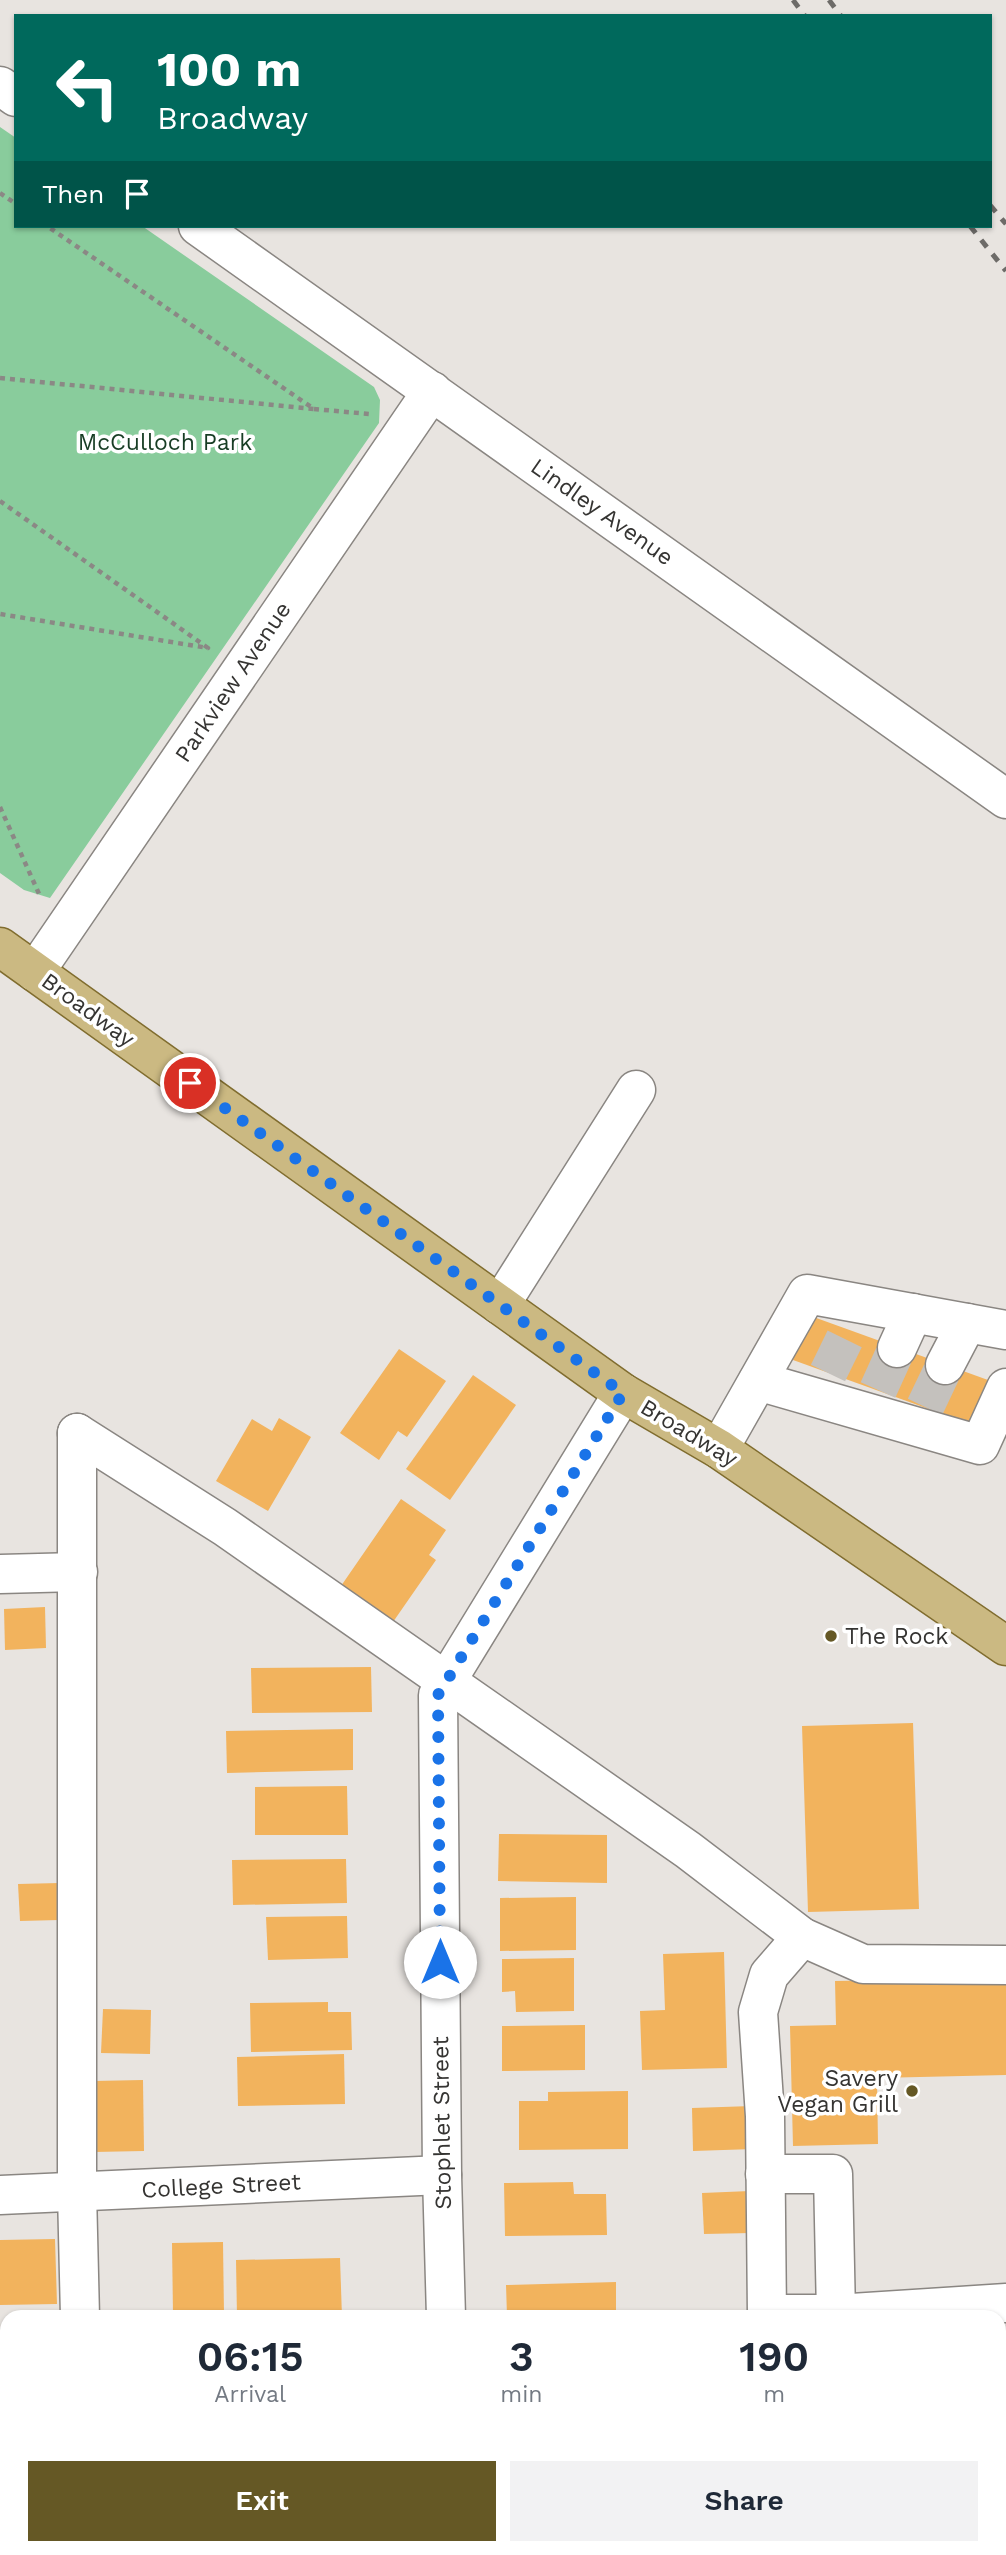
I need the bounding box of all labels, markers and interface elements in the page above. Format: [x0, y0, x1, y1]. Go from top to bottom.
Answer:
text: 100 m [157, 40, 301, 98]
icon: left [42, 42, 133, 133]
text: Broadway [157, 99, 308, 137]
icon: arrive [118, 175, 156, 213]
text: Then [42, 179, 104, 209]
park label: McCulloch Park [78, 429, 252, 456]
street label: Lindley Avenue [526, 453, 678, 571]
street label: Parkview Avenue [169, 597, 297, 767]
street label: Broadway [36, 967, 140, 1053]
pin [160, 1053, 220, 1113]
icon: arrive [171, 1064, 209, 1102]
street label: Broadway [636, 1393, 743, 1473]
place label: The Rock [845, 1623, 948, 1650]
marker: The Rock [823, 1628, 839, 1644]
position arrow [403, 1925, 477, 1999]
street label: Stophlet Street [427, 2036, 457, 2210]
place label: Savery Vegan Grill [777, 2065, 898, 2118]
marker: Savery Vegan Grill [904, 2083, 920, 2099]
street label: College Street [141, 2168, 302, 2204]
text: 06:15 [197, 2332, 304, 2381]
text: 3 [509, 2332, 534, 2381]
text: 190 [739, 2332, 809, 2381]
text: Arrival [214, 2381, 286, 2408]
text: min [500, 2381, 543, 2408]
text: m [763, 2381, 785, 2408]
button: Exit [28, 2461, 496, 2541]
button: Share [510, 2461, 978, 2541]

